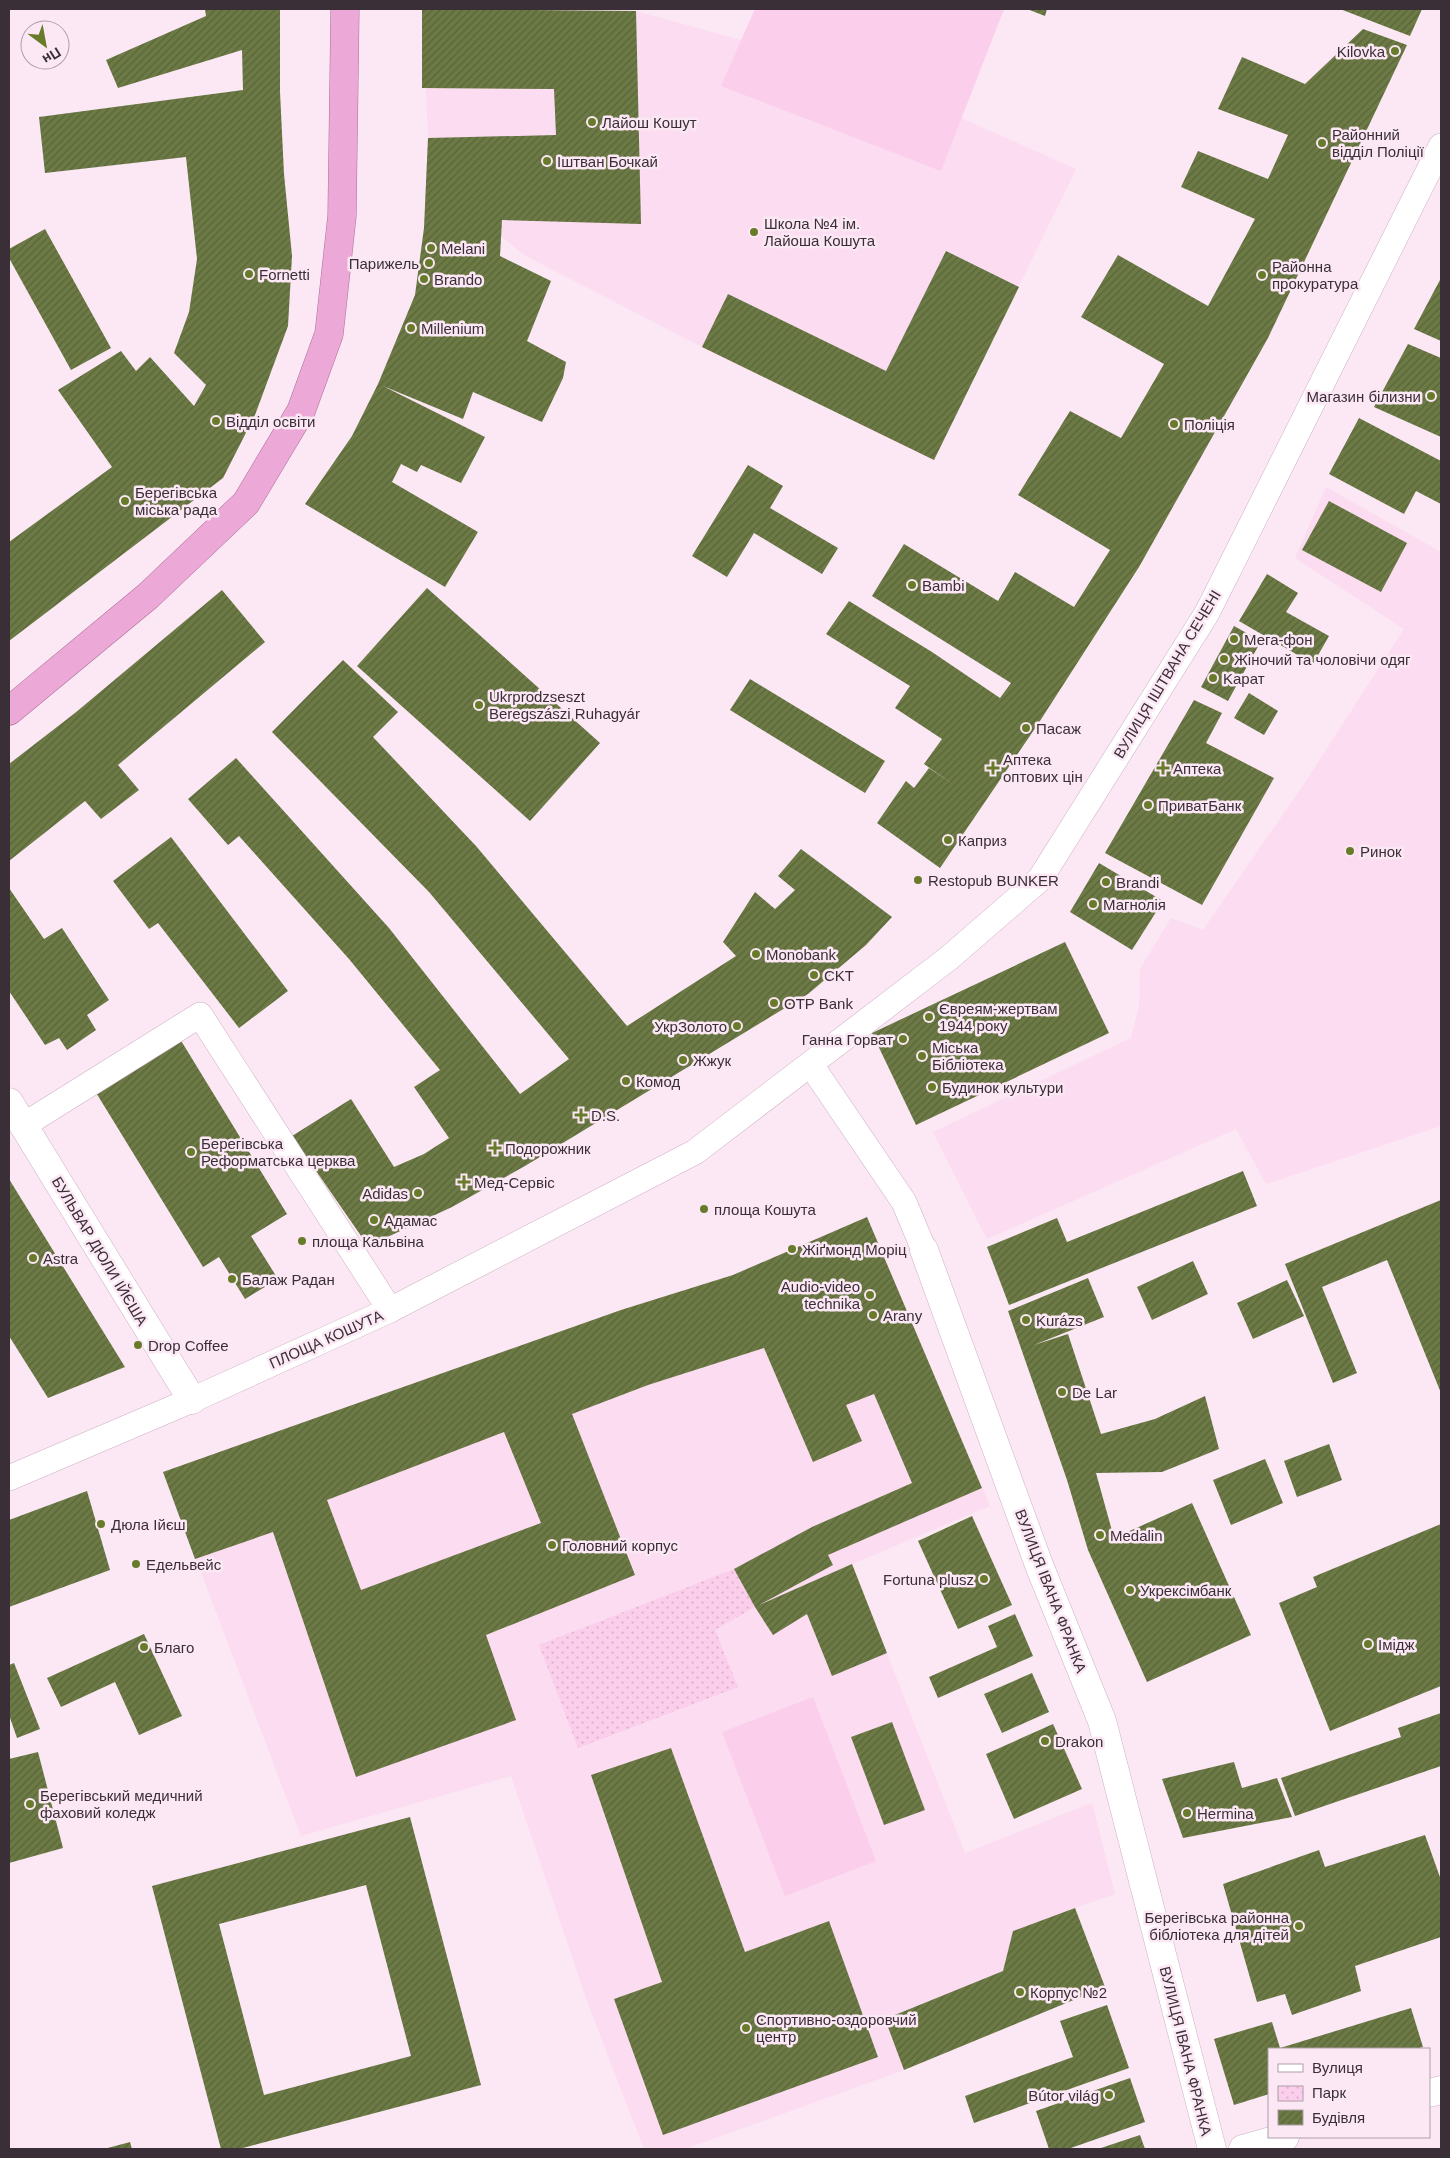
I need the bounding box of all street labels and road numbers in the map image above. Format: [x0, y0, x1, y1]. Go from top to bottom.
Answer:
street label: ВУЛИЦЯ ІШТВАНА СЕЧЕНІ [1110, 587, 1224, 761]
street label: БУЛЬВАР ДЮЛИ ІЙЄША [49, 1173, 151, 1329]
street label: ПЛОЩА КОШУТА [266, 1306, 386, 1372]
street label: ВУЛИЦЯ ІВАНА ФРАНКА [1012, 1507, 1090, 1675]
street label: ВУЛИЦЯ ІВАНА ФРАНКА [1157, 1965, 1215, 2137]

